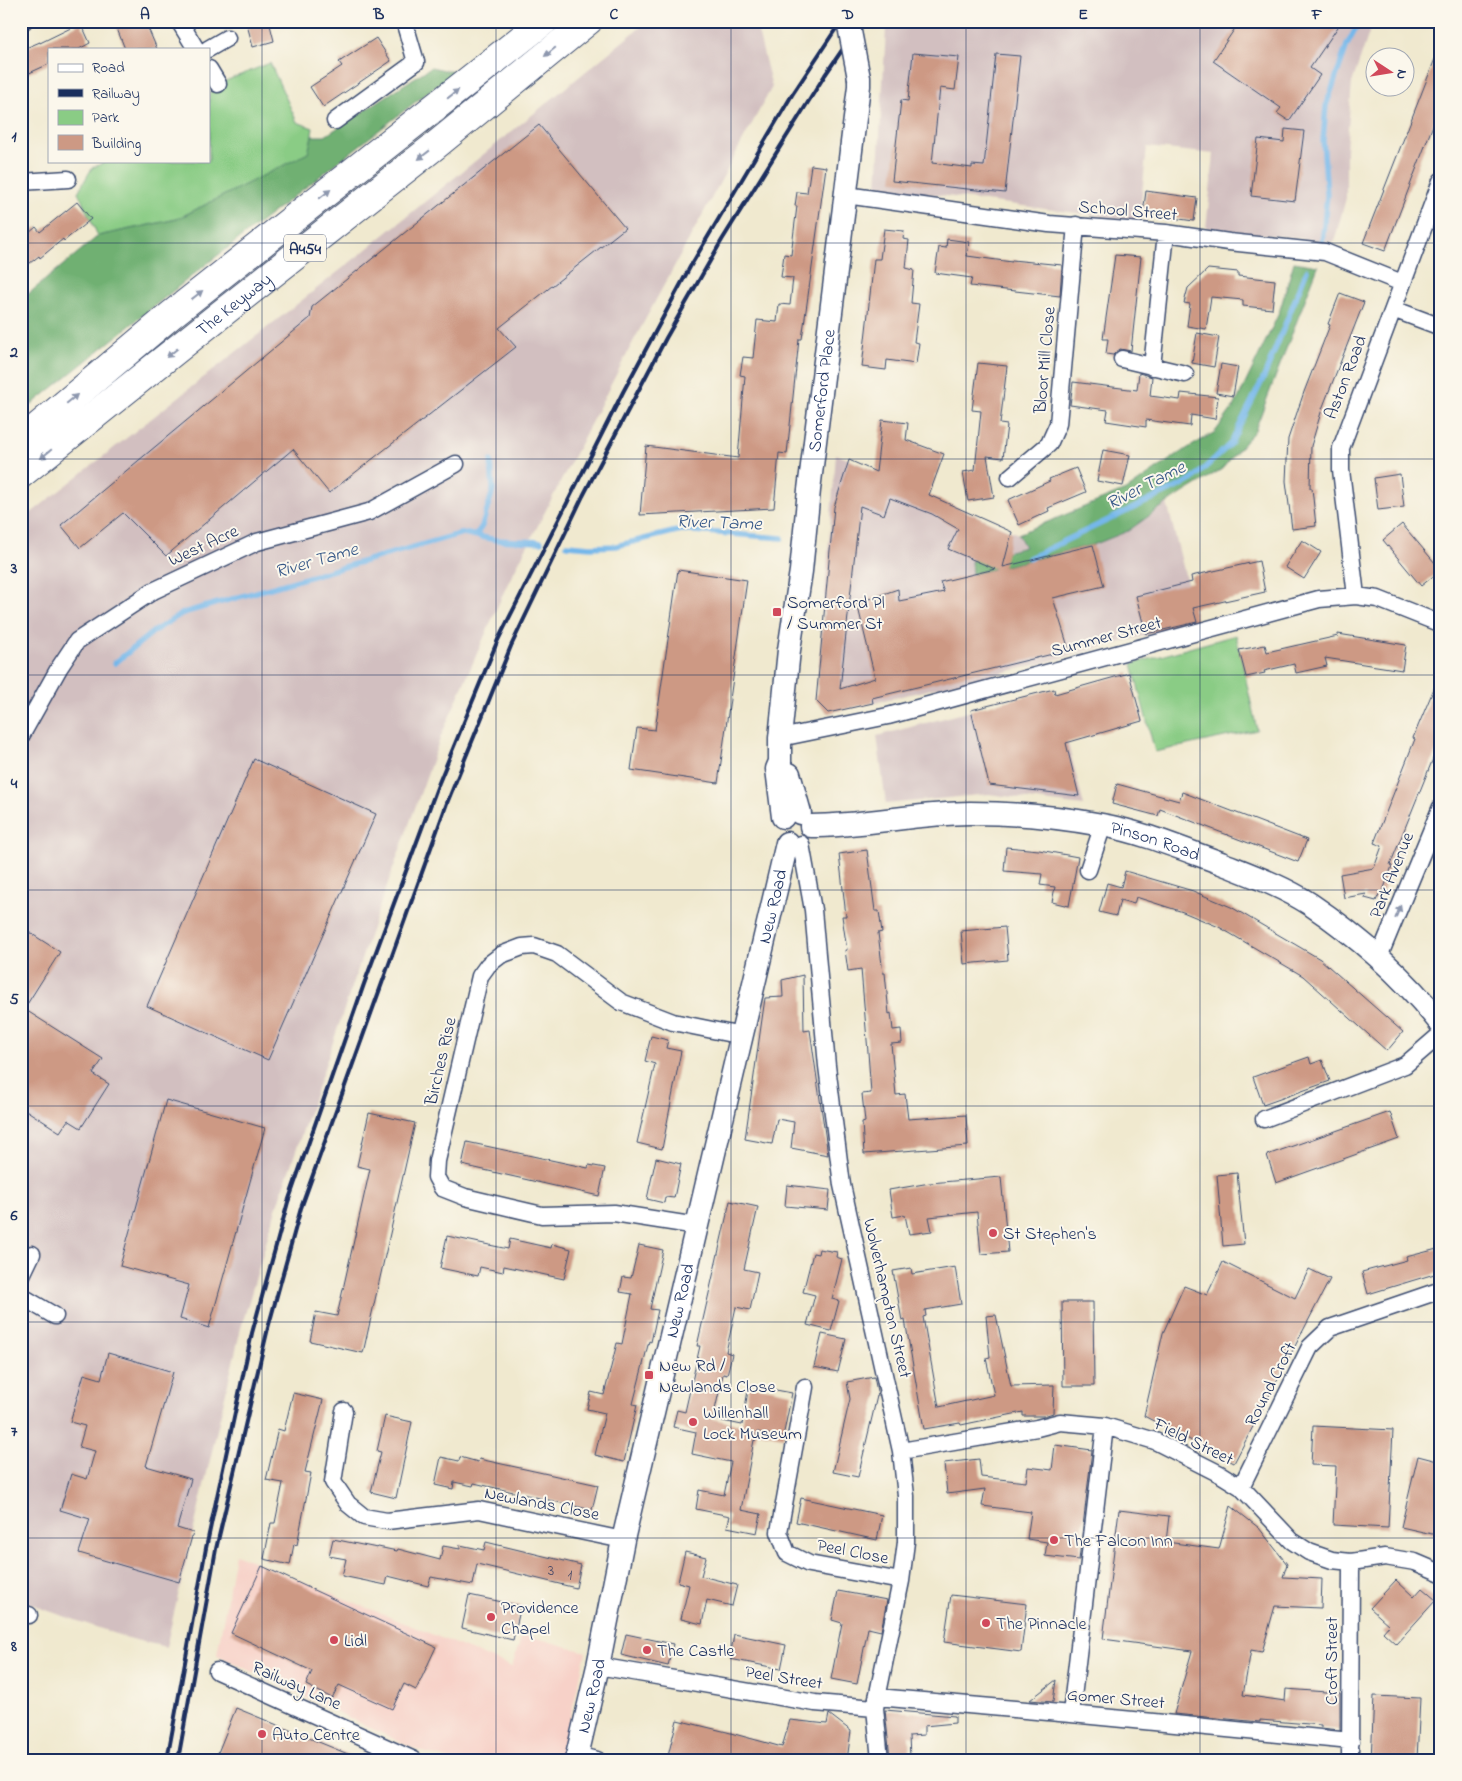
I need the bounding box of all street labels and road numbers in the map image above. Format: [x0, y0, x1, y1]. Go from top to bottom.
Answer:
street label: School Street [1077, 195, 1178, 229]
road number: A454 [284, 234, 326, 262]
street label: The Keyway [191, 268, 278, 344]
street label: Bloor Mill Close [1028, 305, 1064, 416]
street label: Somerford Place [803, 327, 844, 454]
street label: Aston Road [1319, 332, 1375, 424]
street label: West Acre [165, 519, 244, 574]
street label: Summer Street [1048, 611, 1165, 665]
street label: Pinson Road [1108, 816, 1203, 869]
street label: Park Avenue [1364, 828, 1422, 923]
street label: New Road [753, 867, 795, 947]
street label: Birches Rise [419, 1014, 465, 1109]
street label: Wolverhampton Street [855, 1216, 917, 1381]
street label: New Road [660, 1261, 703, 1341]
street label: Round Croft [1239, 1338, 1304, 1432]
street label: Field Street [1148, 1412, 1237, 1473]
street label: Newlands Close [482, 1481, 602, 1529]
street label: Peel Close [815, 1533, 892, 1573]
street label: Croft Street [1320, 1617, 1346, 1705]
street label: Railway Lane [247, 1656, 346, 1718]
street label: New Road [572, 1657, 614, 1736]
street label: Peel Street [743, 1660, 824, 1698]
street label: Gomer Street [1066, 1683, 1166, 1717]

